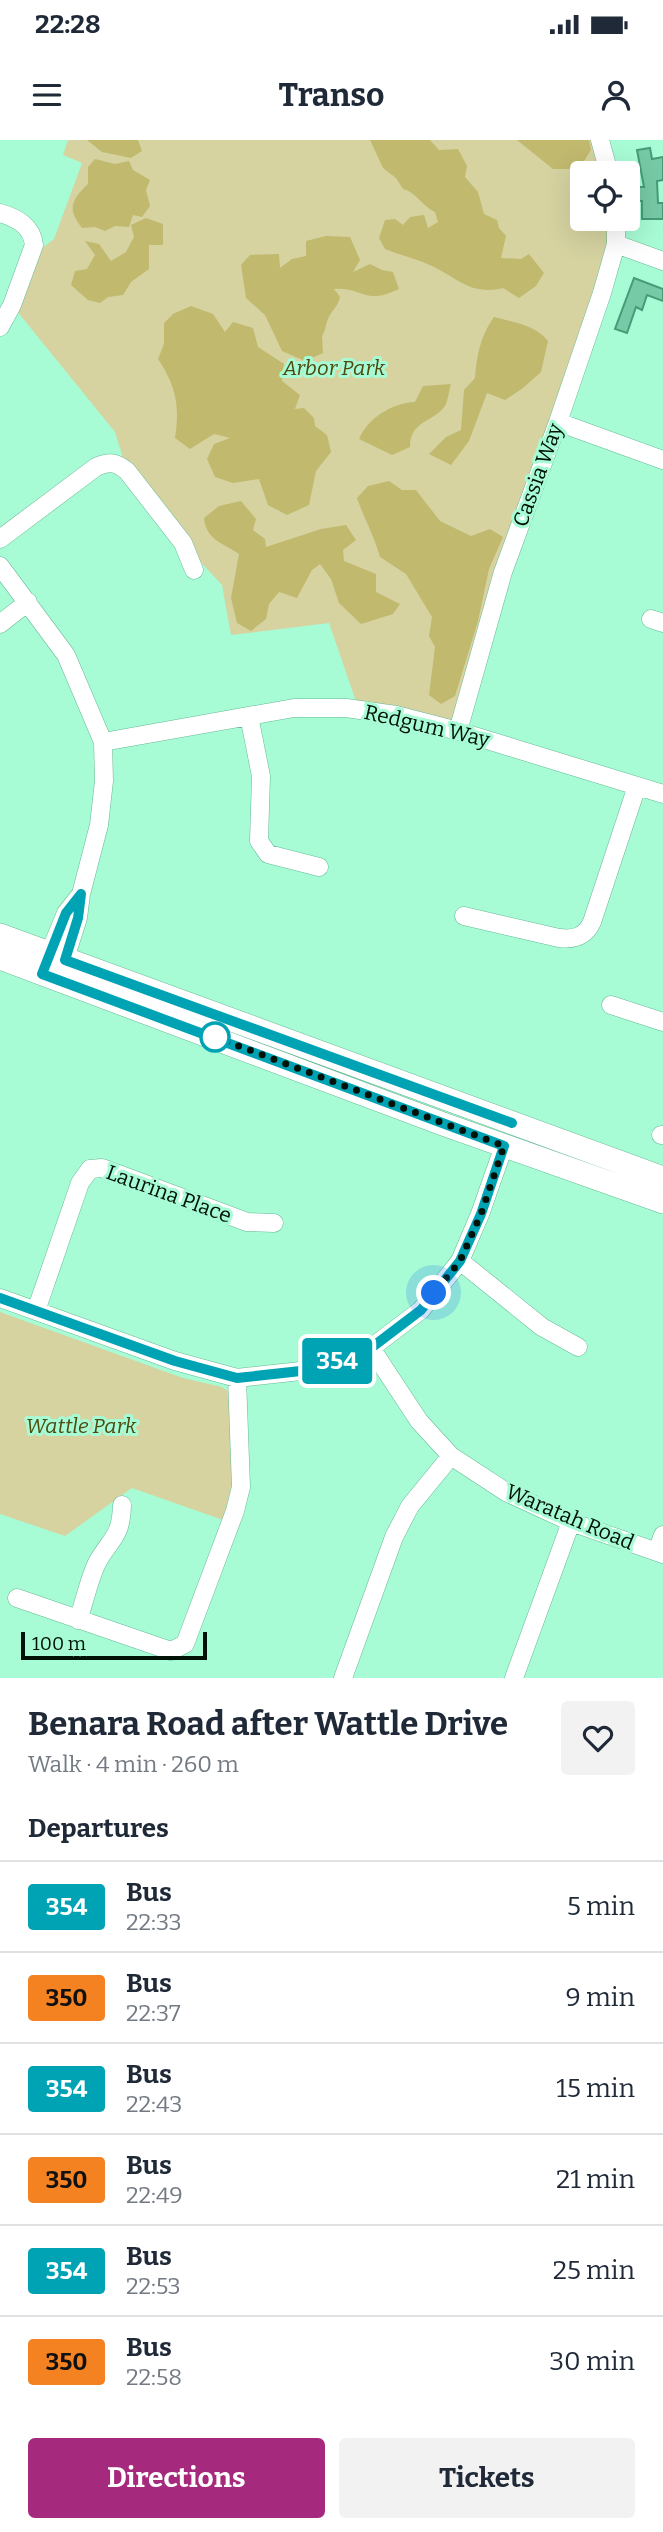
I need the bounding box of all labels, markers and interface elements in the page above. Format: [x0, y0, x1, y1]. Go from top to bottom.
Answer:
text: 22:28 [35, 9, 101, 40]
icon: menu [28, 76, 66, 114]
text: Transo [278, 76, 385, 114]
icon: person [597, 76, 635, 114]
map controls [570, 161, 640, 231]
button: locate [570, 161, 640, 231]
park label: Arbor Park [282, 355, 386, 381]
street label: Cassia Way [507, 419, 569, 530]
street label: Redgum Way [362, 699, 493, 753]
unlabelled marker [200, 1022, 230, 1052]
street label: Laurina Place [103, 1159, 235, 1229]
your location [416, 1275, 451, 1310]
line badge: 354 [297, 1338, 377, 1384]
text: 354 [316, 1347, 358, 1375]
park label: Wattle Park [26, 1413, 137, 1439]
street label: Waratah Road [502, 1478, 638, 1556]
scale bar [21, 1629, 206, 1661]
text: 100 m [32, 1632, 86, 1655]
button: heart [561, 1701, 635, 1775]
text: Benara Road after Wattle Drive [28, 1704, 508, 1744]
text: Walk · 4 min · 260 m [28, 1750, 239, 1778]
text: Departures [28, 1813, 169, 1844]
text: Bus [126, 1877, 172, 1908]
text: 5 min [567, 1891, 635, 1922]
text: 354 [46, 1893, 87, 1921]
text: 22:33 [126, 1908, 182, 1936]
text: Bus [126, 1968, 172, 1999]
text: 9 min [566, 1982, 635, 2013]
text: 350 [45, 1984, 88, 2012]
text: 22:37 [126, 1999, 181, 2027]
text: Bus [126, 2059, 172, 2090]
text: 15 min [556, 2073, 635, 2104]
text: 354 [46, 2075, 87, 2103]
text: 22:43 [126, 2090, 182, 2118]
text: Bus [126, 2150, 172, 2181]
text: 21 min [556, 2164, 635, 2195]
text: 350 [45, 2166, 88, 2194]
text: 22:49 [126, 2181, 183, 2209]
text: Bus [126, 2241, 172, 2272]
text: 25 min [553, 2255, 635, 2286]
text: 354 [46, 2257, 87, 2285]
text: 22:53 [126, 2272, 181, 2300]
text: Bus [126, 2332, 172, 2363]
text: 30 min [549, 2346, 635, 2377]
text: 350 [45, 2348, 88, 2376]
text: 22:58 [126, 2363, 182, 2391]
button: Directions [28, 2438, 325, 2518]
button: Tickets [339, 2438, 635, 2518]

